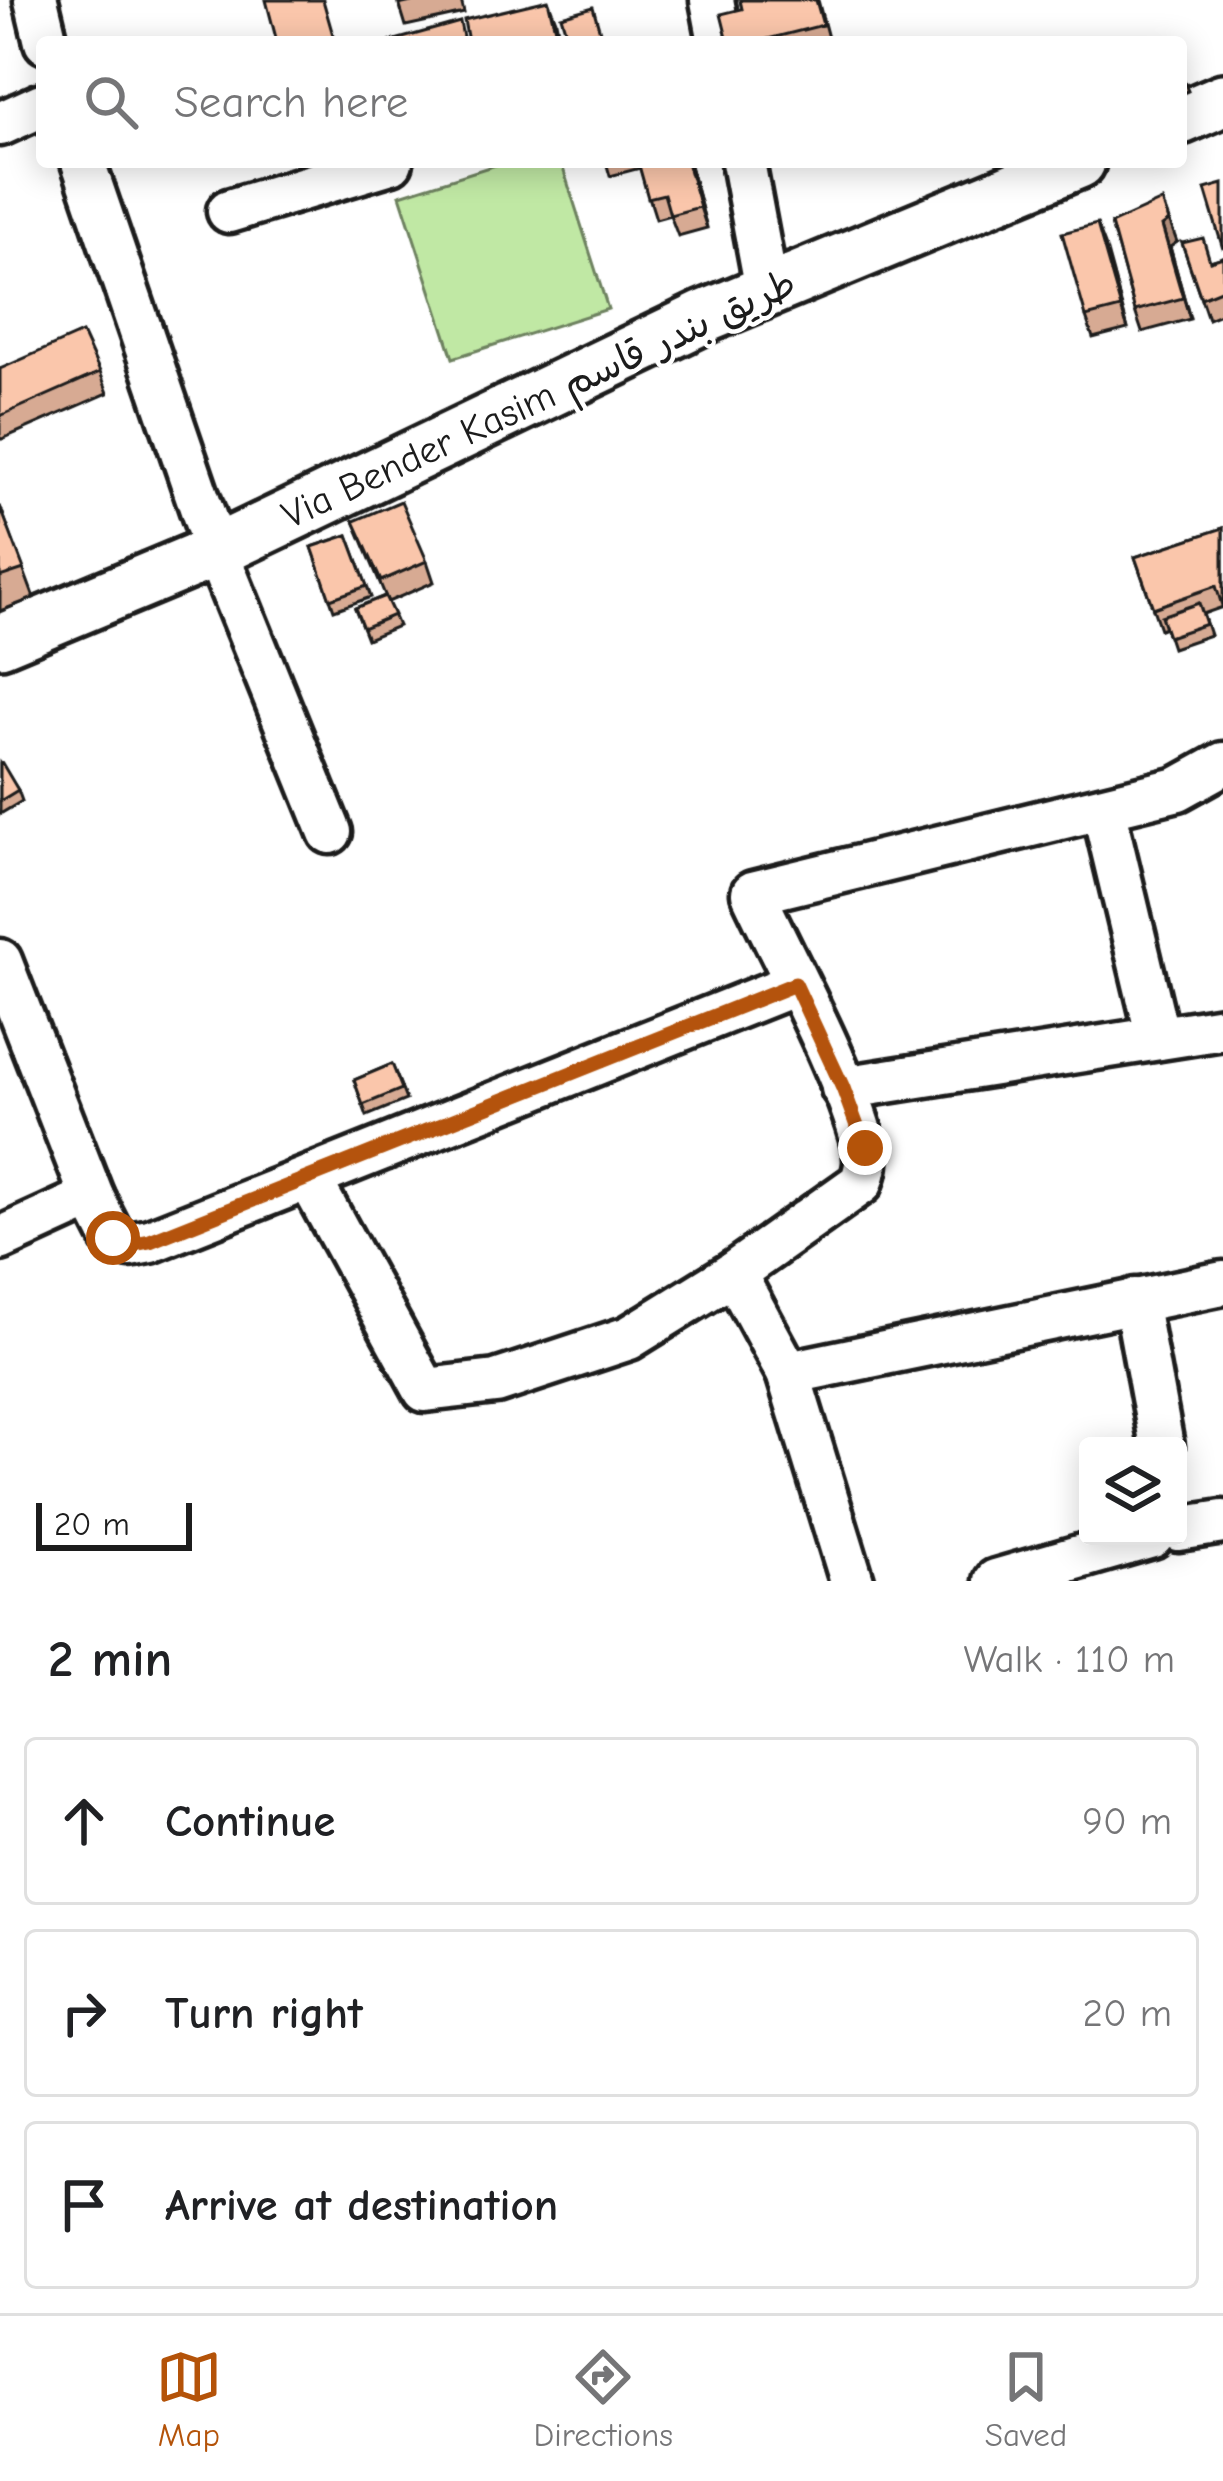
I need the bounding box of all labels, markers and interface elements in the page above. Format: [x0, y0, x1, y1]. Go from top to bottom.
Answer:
search box [36, 36, 1187, 168]
icon: search [78, 69, 144, 135]
text: Search here [174, 76, 408, 128]
street label: Via Bender Kasim طريق بندر قاسم [275, 260, 806, 544]
route end [838, 1121, 892, 1175]
route start [86, 1211, 140, 1265]
map controls [1079, 1437, 1187, 1545]
button: layers [1079, 1437, 1187, 1545]
scale bar [36, 1497, 192, 1550]
text: 20 m [54, 1505, 130, 1543]
text: 2 min [48, 1630, 172, 1689]
text: Walk · 110 m [963, 1637, 1175, 1682]
icon: ahead [51, 1788, 117, 1854]
text: Continue [165, 1795, 335, 1847]
text: 90 m [1082, 1799, 1172, 1844]
icon: right [51, 1980, 117, 2046]
text: Turn right [165, 1987, 363, 2039]
text: 20 m [1083, 1991, 1172, 2036]
icon: arrive [51, 2172, 117, 2238]
text: Arrive at destination [165, 2179, 558, 2231]
tab: Map [156, 2344, 222, 2454]
tab: Directions [534, 2344, 673, 2454]
tab: Saved [985, 2344, 1067, 2454]

